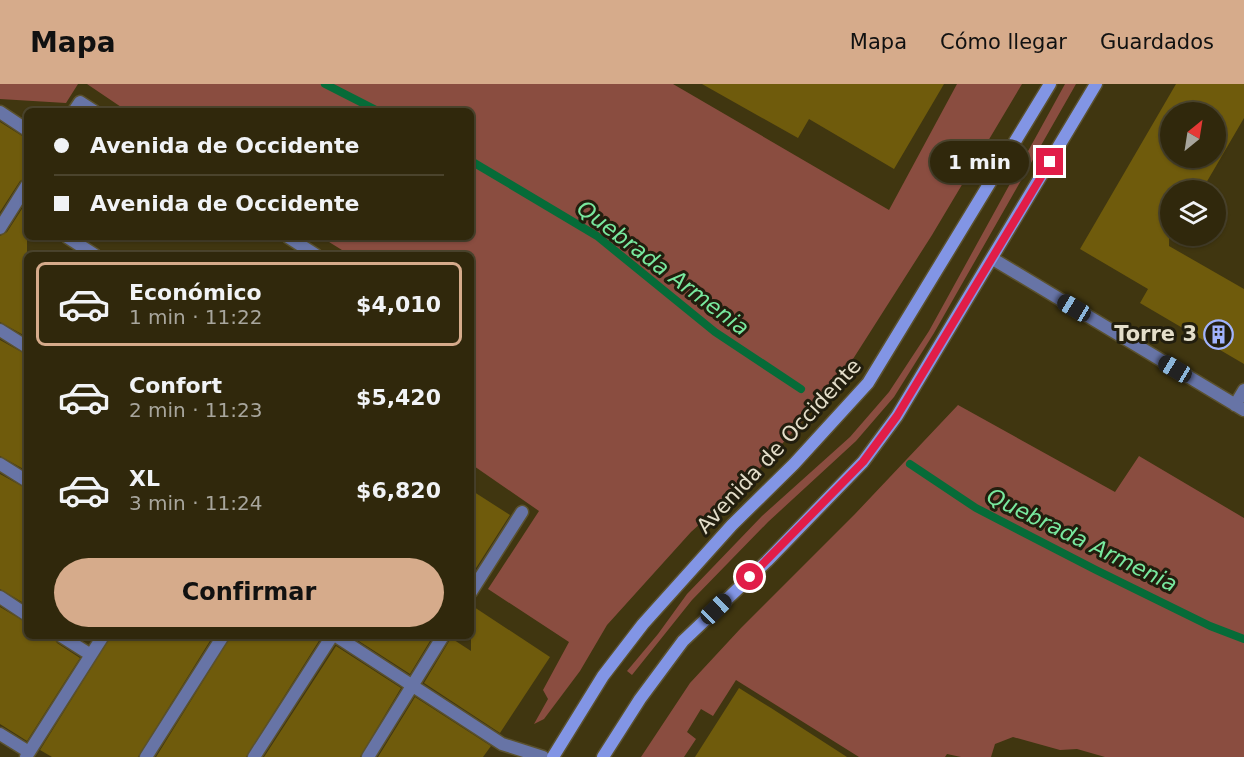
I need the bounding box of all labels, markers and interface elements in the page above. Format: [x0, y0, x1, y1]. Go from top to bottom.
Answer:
text: Mapa [30, 26, 116, 59]
text: Mapa [850, 30, 907, 54]
text: Cómo llegar [940, 30, 1067, 54]
text: Guardados [1100, 30, 1214, 54]
north arrow [1160, 102, 1226, 168]
map controls [1160, 102, 1226, 246]
text: Avenida de Occidente [90, 133, 359, 158]
callout: 1 min [930, 141, 1029, 183]
route end [1036, 148, 1063, 175]
text: 1 min [948, 150, 1011, 174]
button: layers [1160, 180, 1226, 246]
text: Avenida de Occidente [90, 191, 359, 216]
water label: Quebrada Armenia [572, 195, 754, 341]
icon: car [57, 277, 111, 331]
text: Económico [129, 280, 262, 305]
car [1054, 291, 1094, 325]
text: $4,010 [356, 292, 441, 317]
text: 1 min · 11:22 [129, 305, 263, 329]
building icon: Torre 3 [1202, 318, 1234, 350]
place label: Torre 3 [1114, 322, 1197, 346]
car [1155, 352, 1195, 386]
street label: Avenida de Occidente [692, 354, 866, 538]
icon: car [57, 370, 111, 424]
text: Confort [129, 373, 222, 398]
text: $5,420 [356, 385, 441, 410]
text: 2 min · 11:23 [129, 398, 263, 422]
icon: car [57, 463, 111, 517]
text: XL [129, 466, 160, 491]
text: $6,820 [356, 478, 441, 503]
water label: Quebrada Armenia [983, 483, 1181, 597]
text: 3 min · 11:24 [129, 491, 263, 515]
button: Confirmar [54, 558, 444, 627]
route start [736, 563, 763, 590]
car [697, 590, 735, 628]

